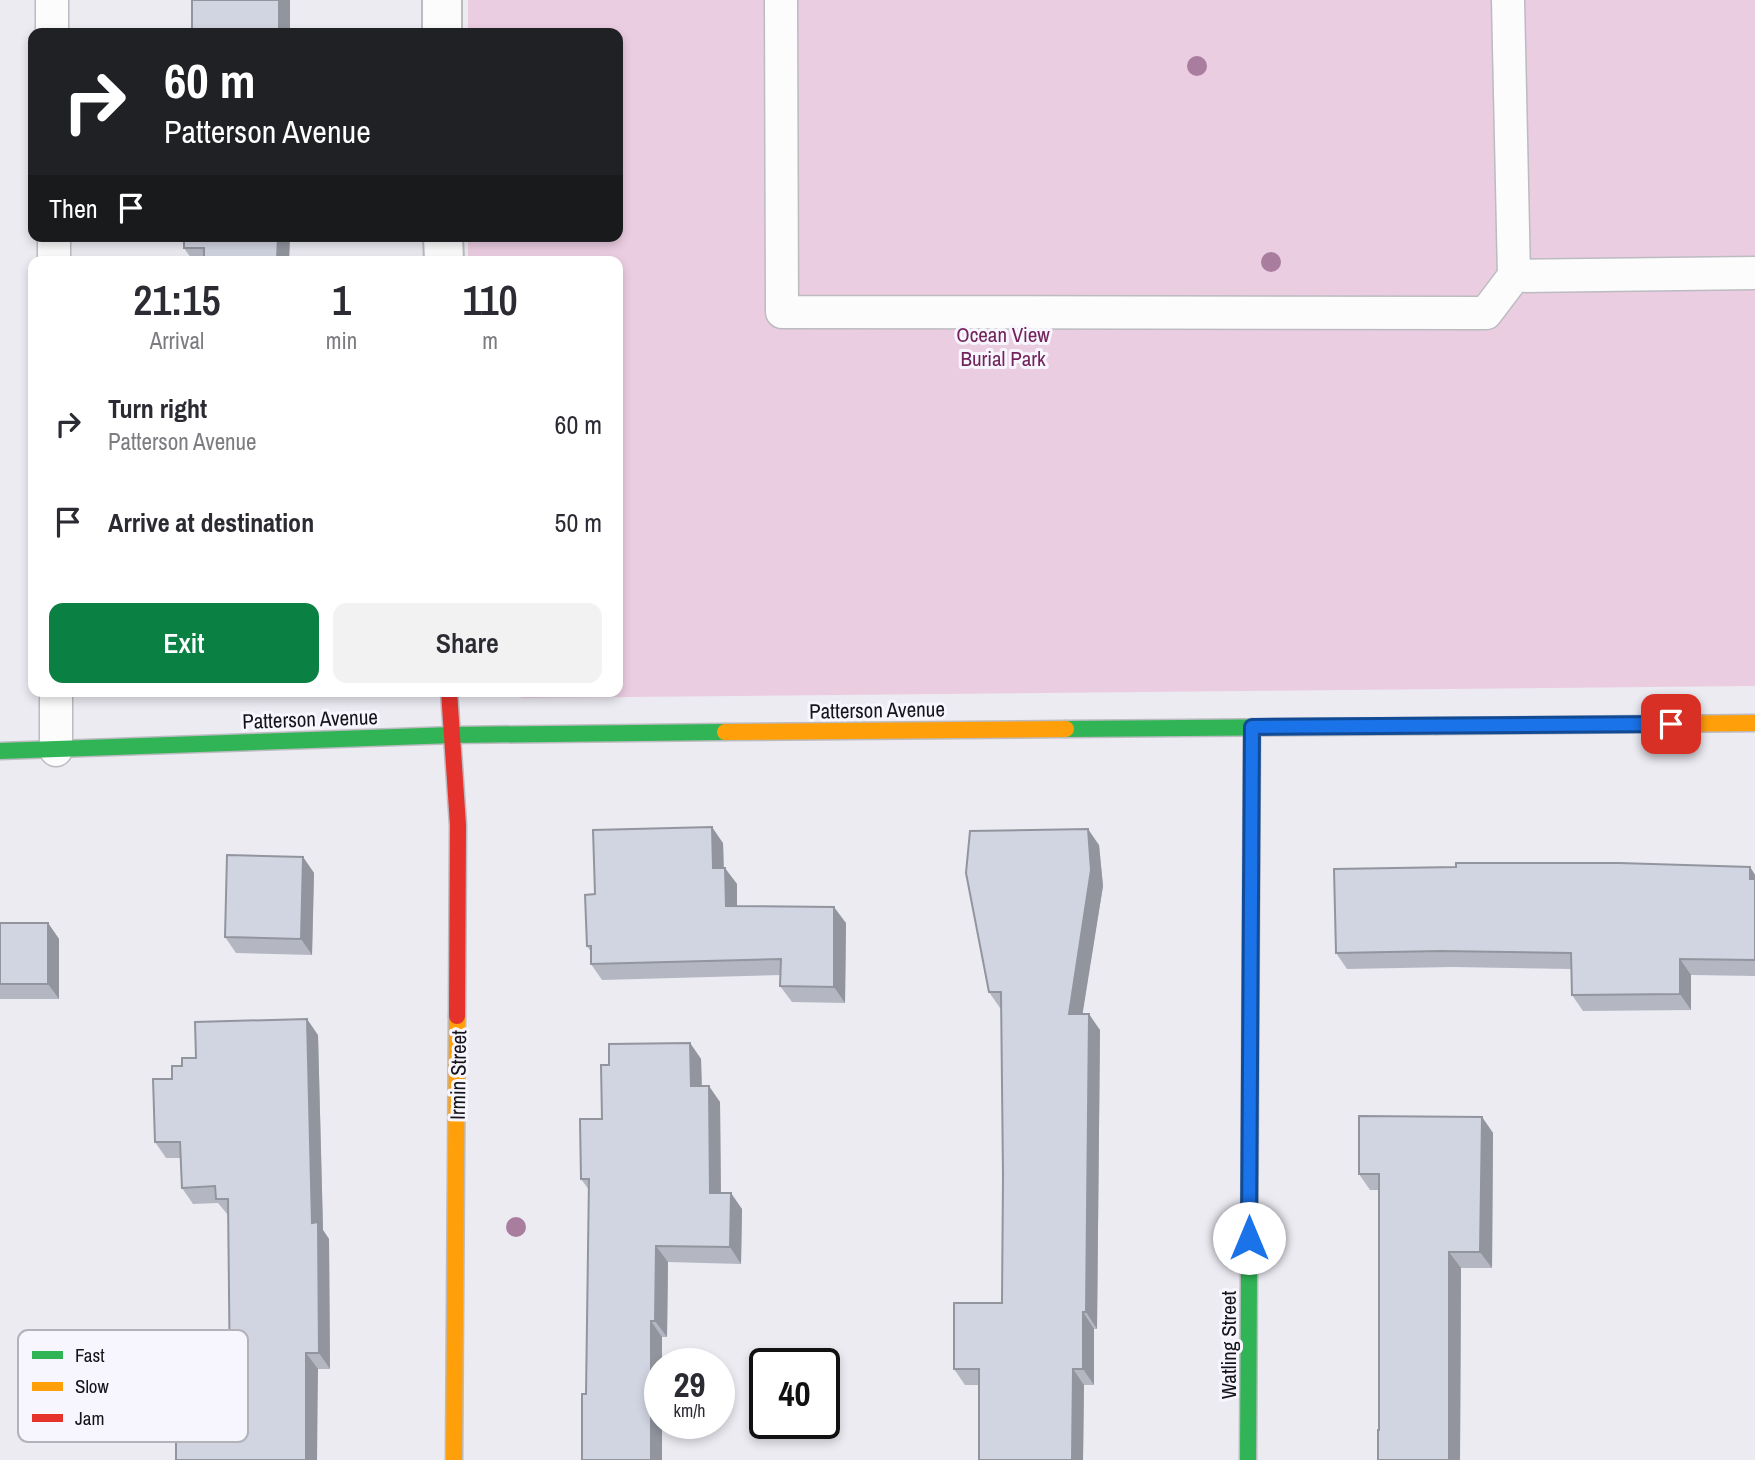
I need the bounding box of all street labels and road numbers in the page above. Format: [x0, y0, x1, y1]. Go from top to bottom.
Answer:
street label: Patterson Avenue [809, 694, 945, 726]
street label: Patterson Avenue [242, 702, 378, 736]
street label: Irmin Street [443, 1030, 473, 1120]
street label: Watling Street [1214, 1291, 1243, 1399]

